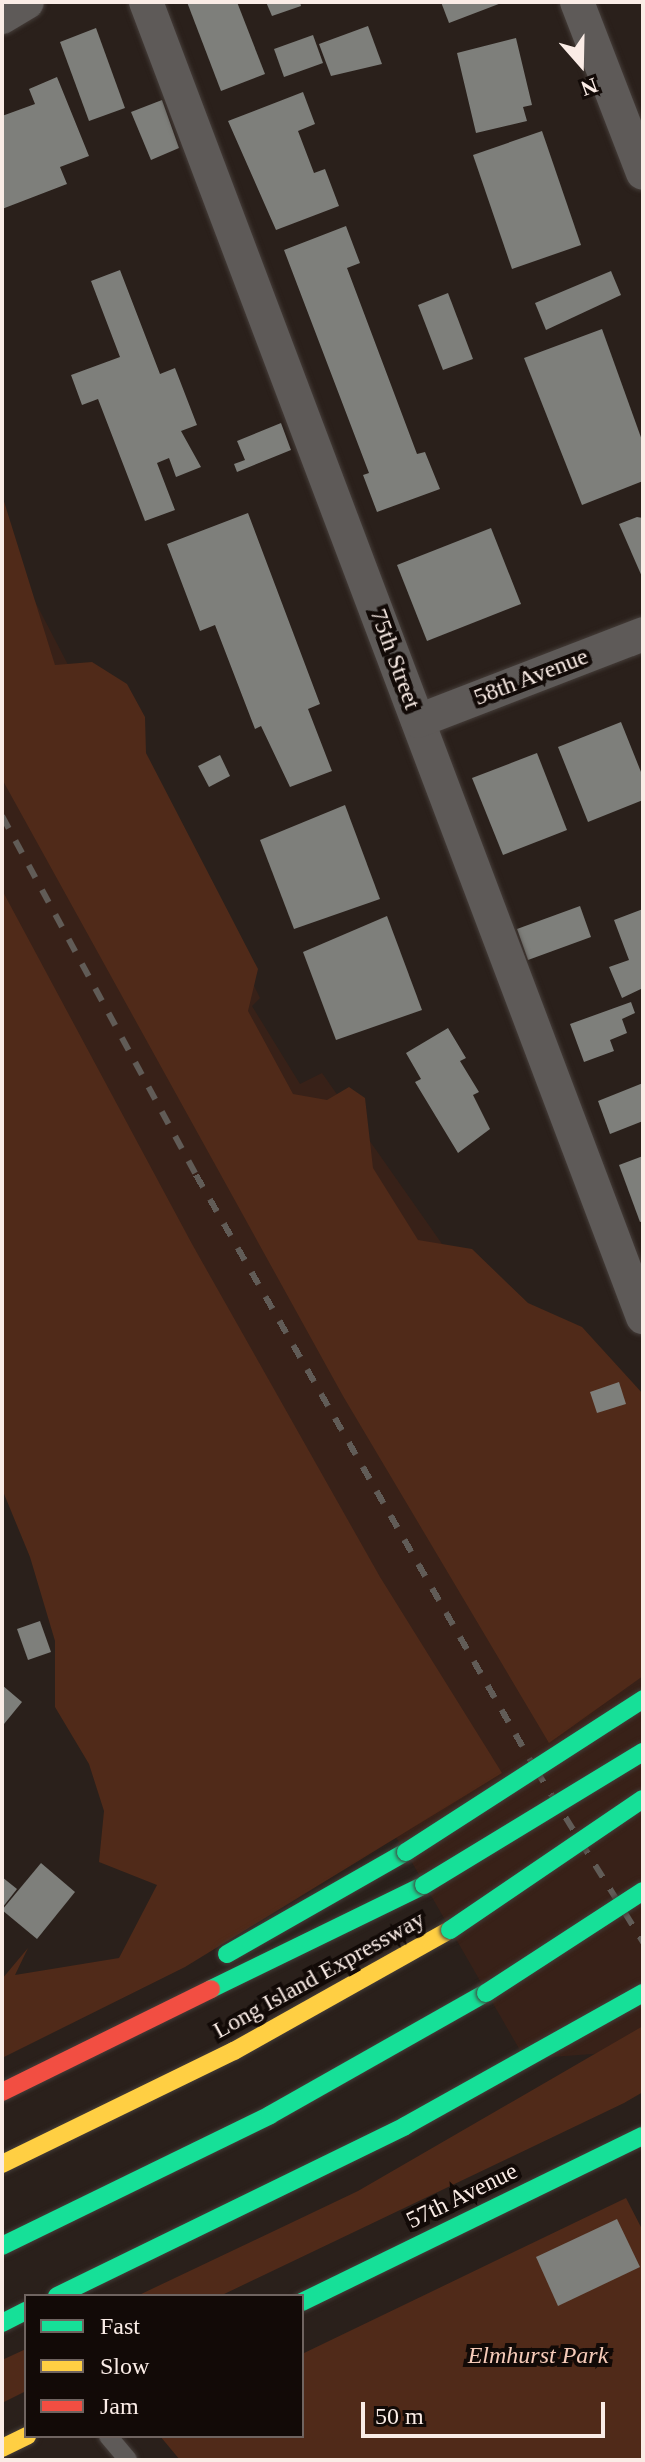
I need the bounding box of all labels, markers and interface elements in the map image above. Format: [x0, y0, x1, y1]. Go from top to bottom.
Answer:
north arrow [541, 24, 621, 104]
text: N [578, 73, 601, 101]
street label: 75th Street [364, 605, 426, 713]
street label: 58th Avenue [469, 642, 593, 712]
street label: Long Island Expressway [208, 1905, 430, 2045]
street label: 57th Avenue [401, 2156, 523, 2236]
legend [24, 2294, 304, 2438]
text: Fast [100, 2313, 140, 2339]
park label: Elmhurst Park [468, 2342, 608, 2370]
text: Slow [100, 2353, 149, 2379]
scale bar [365, 2386, 609, 2436]
text: Jam [100, 2393, 139, 2419]
text: 50 m [375, 2403, 424, 2429]

